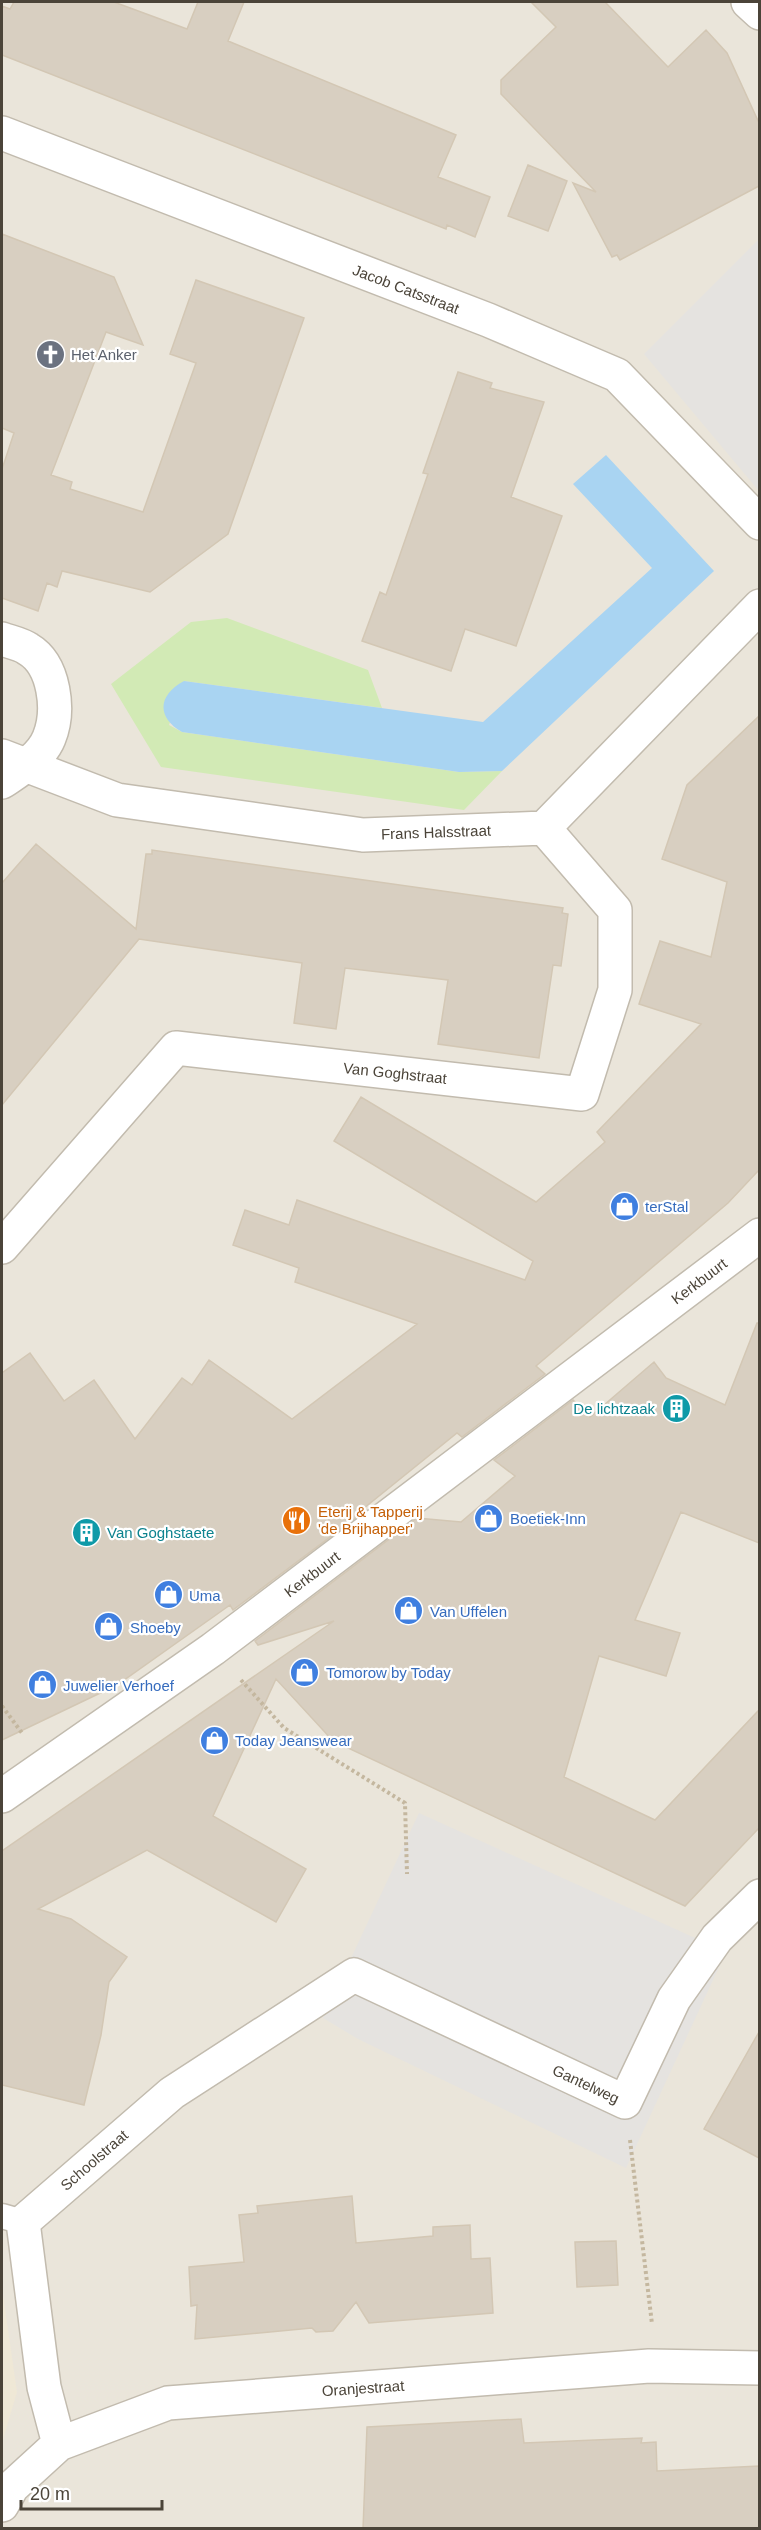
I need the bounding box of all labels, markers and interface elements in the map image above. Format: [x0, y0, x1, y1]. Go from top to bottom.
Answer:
street label: Jacob Catsstraat [350, 261, 462, 317]
church icon: Het Anker [34, 338, 66, 370]
place label: Het Anker [71, 346, 137, 363]
street label: Frans Halsstraat [381, 822, 492, 842]
street label: Van Goghstraat [342, 1059, 448, 1087]
shop icon: terStal [608, 1190, 640, 1222]
place label: terStal [645, 1198, 688, 1215]
street label: Kerkbuurt [668, 1254, 731, 1307]
building icon: De lichtzaak [660, 1392, 692, 1424]
place label: De lichtzaak [573, 1400, 655, 1417]
shop icon: Boetiek-Inn [473, 1502, 505, 1534]
place label: Eterij & Tapperij 'de Brijhapper' [318, 1503, 423, 1537]
restaurant icon: Eterij & Tapperij 'de Brijhapper' [281, 1504, 313, 1536]
place label: Boetiek-Inn [510, 1510, 586, 1527]
building icon: Van Goghstaete [70, 1516, 102, 1548]
place label: Van Goghstaete [107, 1524, 214, 1541]
street label: Kerkbuurt [281, 1547, 344, 1600]
shop icon: Uma [152, 1579, 184, 1611]
place label: Uma [189, 1587, 221, 1604]
shop icon: Van Uffelen [393, 1595, 425, 1627]
place label: Van Uffelen [430, 1603, 507, 1620]
shop icon: Shoeby [93, 1611, 125, 1643]
place label: Shoeby [130, 1619, 181, 1636]
shop icon: Tomorow by Today [289, 1656, 321, 1688]
place label: Tomorow by Today [326, 1664, 451, 1681]
shop icon: Juwelier Verhoef [26, 1669, 58, 1701]
place label: Juwelier Verhoef [63, 1677, 175, 1694]
shop icon: Today Jeanswear [198, 1724, 230, 1756]
place label: Today Jeanswear [235, 1732, 352, 1749]
street label: Gantelweg [550, 2061, 622, 2107]
street label: Schoolstraat [57, 2126, 132, 2194]
street label: Oranjestraat [321, 2377, 406, 2399]
scale bar [21, 2473, 162, 2511]
text: 20 m [30, 2484, 70, 2504]

